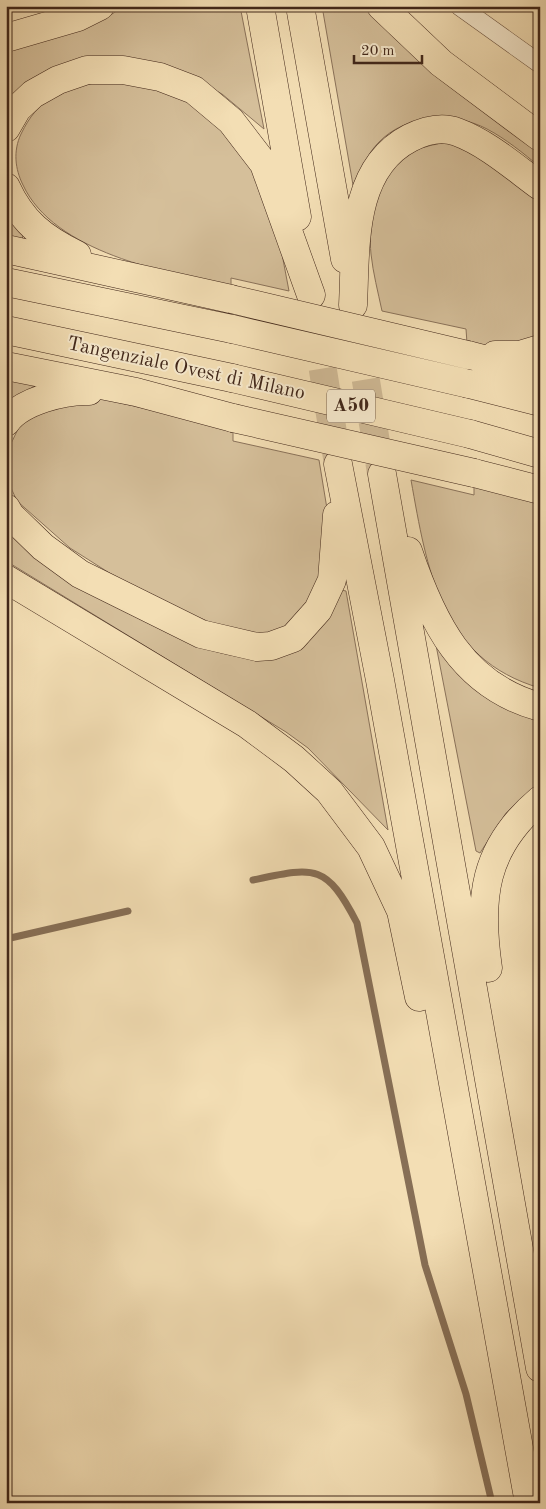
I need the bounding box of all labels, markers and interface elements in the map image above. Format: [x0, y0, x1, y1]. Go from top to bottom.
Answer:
scale bar [354, 32, 421, 64]
text: 20 m [361, 44, 395, 59]
street label: Tangenziale Ovest di Milano [65, 334, 307, 404]
road number: A50 [327, 390, 375, 422]

